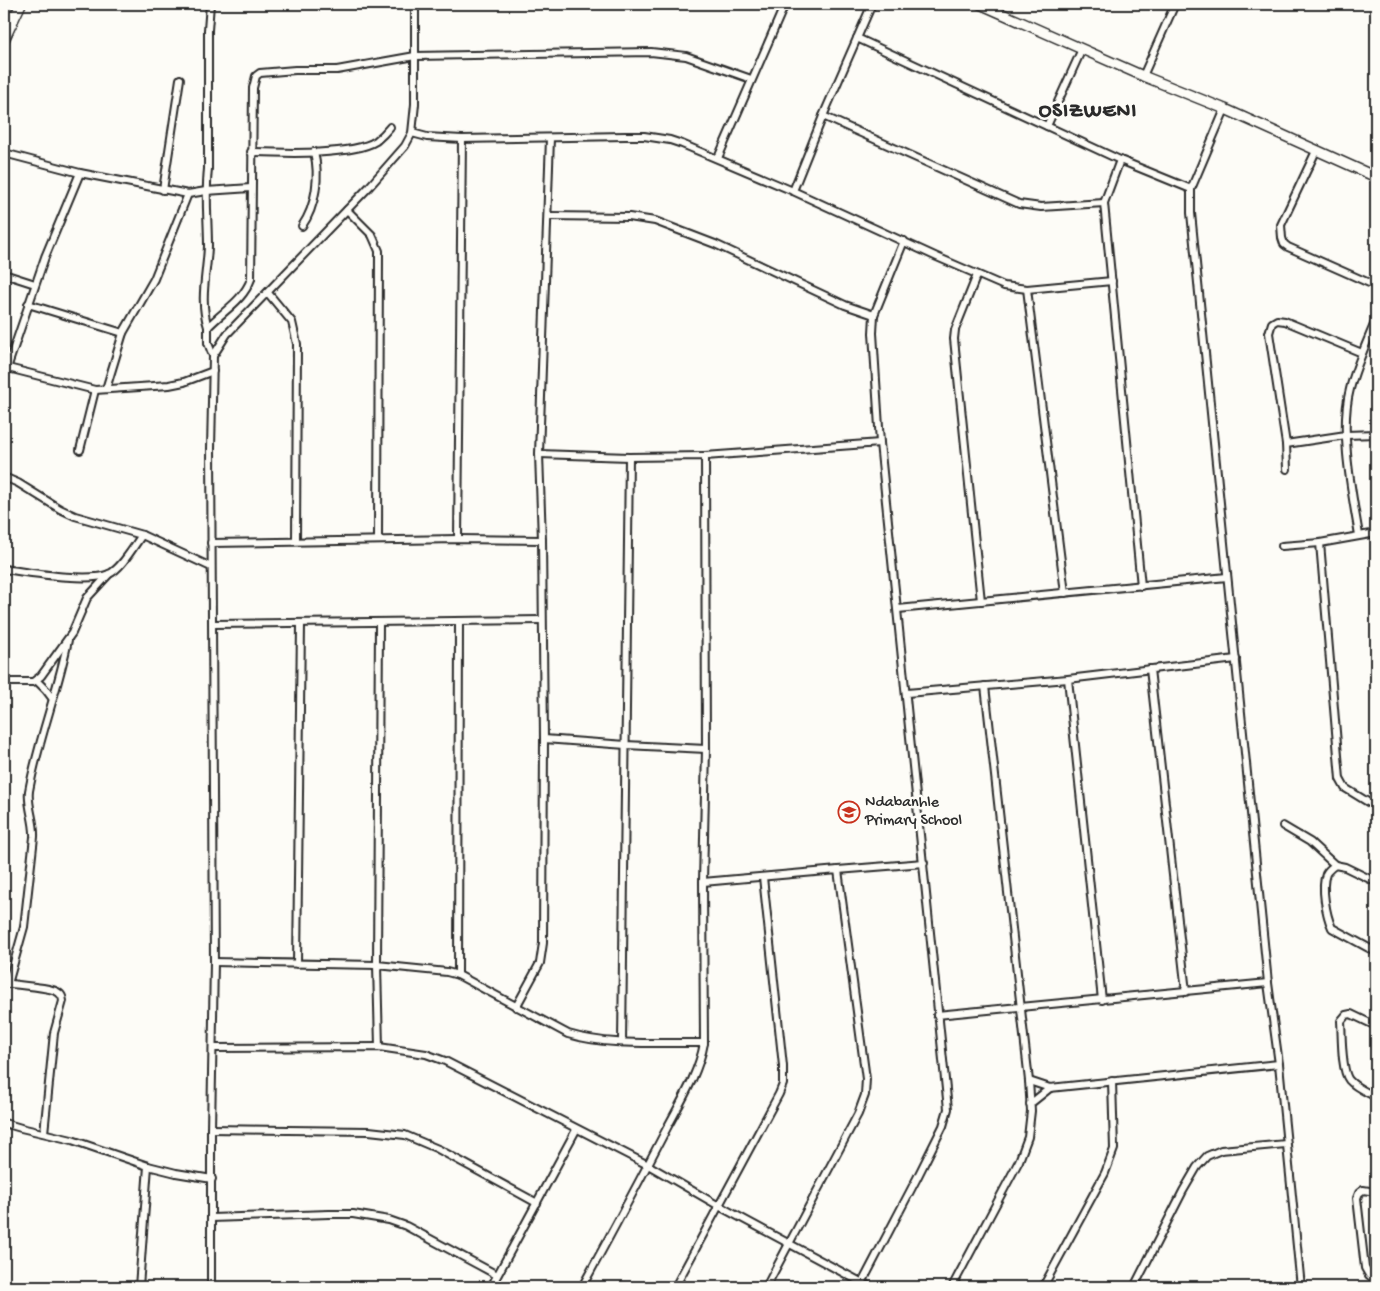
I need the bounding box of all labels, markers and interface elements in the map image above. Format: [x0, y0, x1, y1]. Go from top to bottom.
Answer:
district label: OSIZWENI [1039, 100, 1137, 125]
place label: Ndabanhle Primary School [864, 794, 962, 831]
school or university icon: Ndabanhle Primary School [837, 800, 861, 824]

